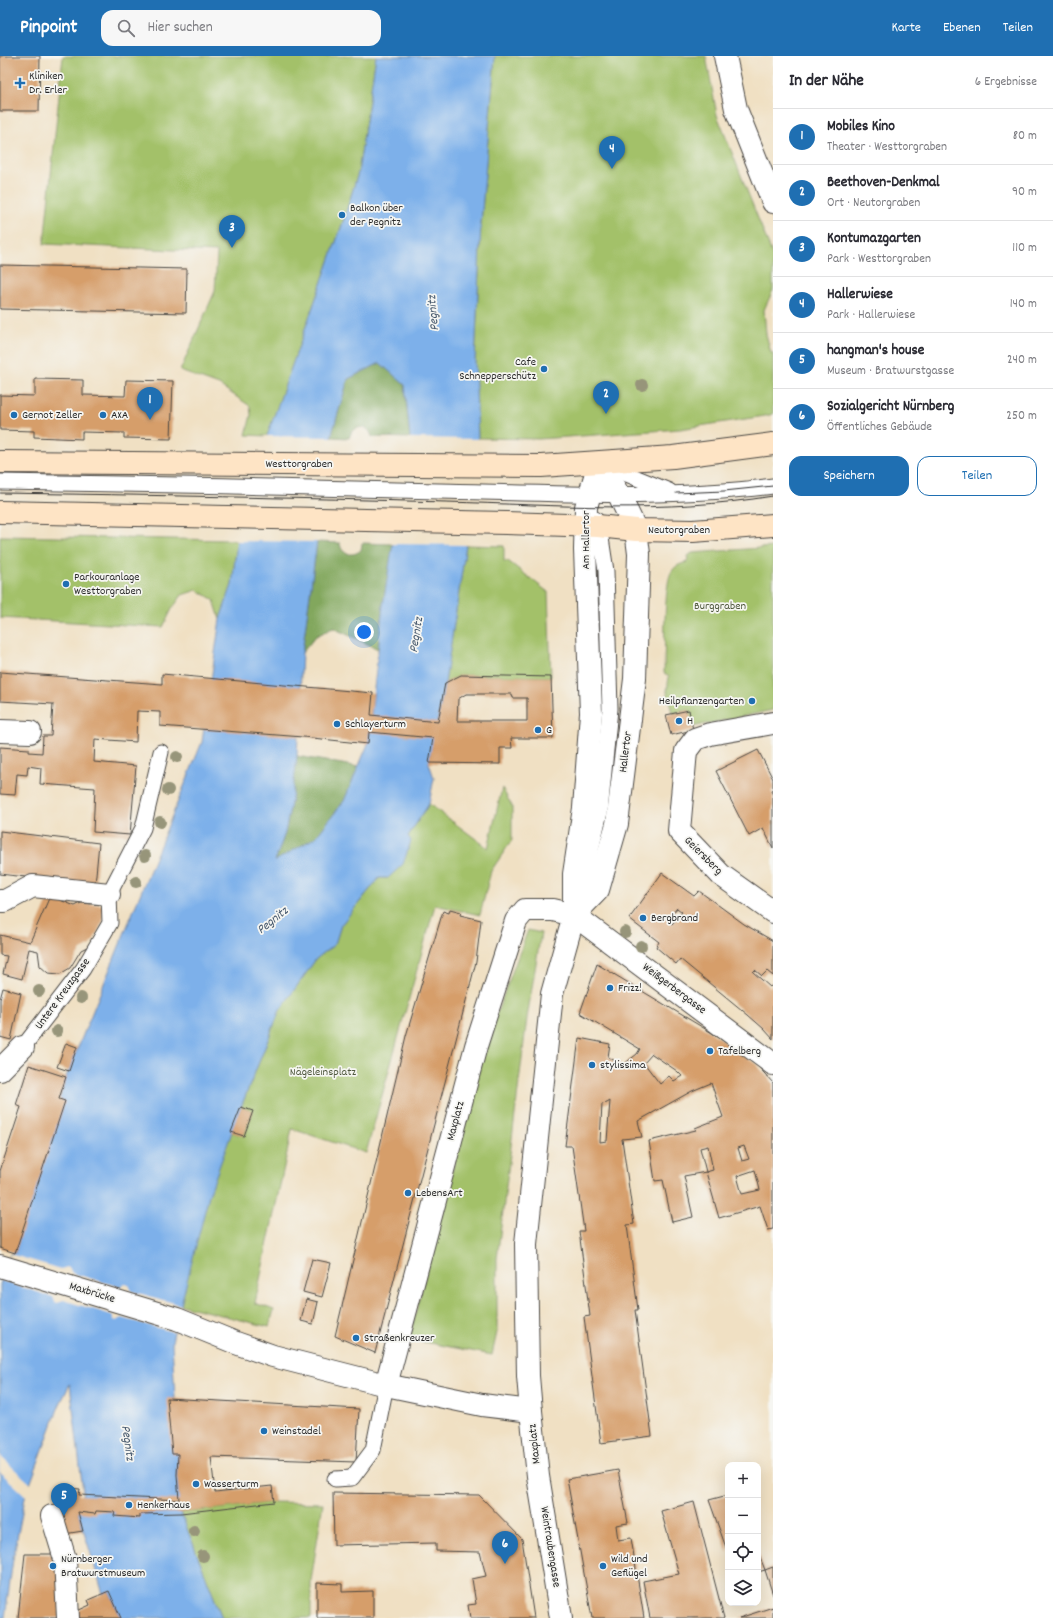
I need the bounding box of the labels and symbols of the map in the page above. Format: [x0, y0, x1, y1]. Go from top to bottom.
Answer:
place label: Kliniken Dr. Erler [29, 68, 67, 99]
marker: Kliniken Dr. Erler [14, 77, 26, 89]
pin: 4 [599, 136, 625, 169]
place label: Balkon über der Pegnitz [350, 200, 403, 231]
marker: Balkon über der Pegnitz [337, 210, 347, 220]
pin: 3 [219, 215, 245, 248]
water label: Pegnitz [423, 293, 445, 331]
place label: Cafe Schnepperschütz [459, 354, 536, 385]
marker: Cafe Schnepperschütz [539, 364, 549, 374]
pin: 2 [593, 381, 619, 414]
pin: 1 [137, 387, 163, 420]
place label: Gernot Zeller [22, 407, 82, 424]
place label: AXA [111, 407, 129, 424]
marker: Gernot Zeller [9, 410, 19, 420]
marker: AXA [98, 410, 108, 420]
street label: Westtorgraben [265, 456, 333, 473]
street label: Am Hallertor [578, 510, 595, 569]
street label: Neutorgraben [648, 522, 710, 539]
place label: Parkouranlage Westtorgraben [74, 569, 142, 600]
marker: Parkouranlage Westtorgraben [61, 579, 71, 589]
park label: Burggraben [694, 598, 746, 615]
water label: Pegnitz [405, 615, 429, 654]
your location [354, 622, 374, 642]
place label: Heilpflanzengarten [659, 693, 744, 710]
marker: Heilpflanzengarten [747, 696, 757, 706]
place label: H [687, 713, 693, 730]
place label: Schlayerturm [345, 716, 406, 733]
marker: H [674, 716, 684, 726]
marker: Schlayerturm [332, 719, 342, 729]
place label: G [546, 722, 552, 739]
marker: G [533, 725, 543, 735]
street label: Hallertor [615, 730, 637, 774]
street label: Geiersberg [680, 833, 726, 879]
water label: Pegnitz [253, 902, 294, 940]
place label: Bergbrand [651, 910, 698, 927]
marker: Bergbrand [638, 913, 648, 923]
street label: Untere Kreuzgasse [31, 955, 95, 1033]
street label: Weißgerbergasse [638, 959, 710, 1019]
place label: Frizz! [618, 980, 642, 997]
marker: Frizz! [605, 983, 615, 993]
place label: Tafelberg [718, 1043, 761, 1060]
marker: Tafelberg [705, 1046, 715, 1056]
place label: stylissima [600, 1057, 646, 1074]
marker: stylissima [587, 1060, 597, 1070]
park label: Nägeleinsplatz [290, 1064, 357, 1081]
street label: Maxplatz [443, 1099, 470, 1143]
place label: LebensArt [416, 1185, 463, 1202]
marker: LebensArt [403, 1188, 413, 1198]
street label: Maxbrücke [67, 1278, 117, 1308]
place label: Straßenkreuzer [364, 1330, 435, 1347]
marker: Straßenkreuzer [351, 1333, 361, 1343]
place label: Weinstadel [272, 1423, 321, 1440]
street label: Maxplatz [524, 1423, 546, 1465]
water label: Pegnitz [115, 1424, 139, 1463]
marker: Weinstadel [259, 1426, 269, 1436]
place label: Wasserturm [204, 1476, 259, 1493]
marker: Wasserturm [191, 1479, 201, 1489]
pin: 5 [51, 1483, 77, 1516]
place label: Henkerhaus [137, 1497, 190, 1514]
marker: Henkerhaus [124, 1500, 134, 1510]
street label: Weintraubengasse [535, 1505, 565, 1589]
pin: 6 [492, 1531, 518, 1564]
place label: Nürnberger Bratwurstmuseum [61, 1551, 145, 1582]
place label: Wild und Geflügel [611, 1551, 648, 1582]
marker: Nürnberger Bratwurstmuseum [48, 1561, 58, 1571]
marker: Wild und Geflügel [598, 1561, 608, 1571]

